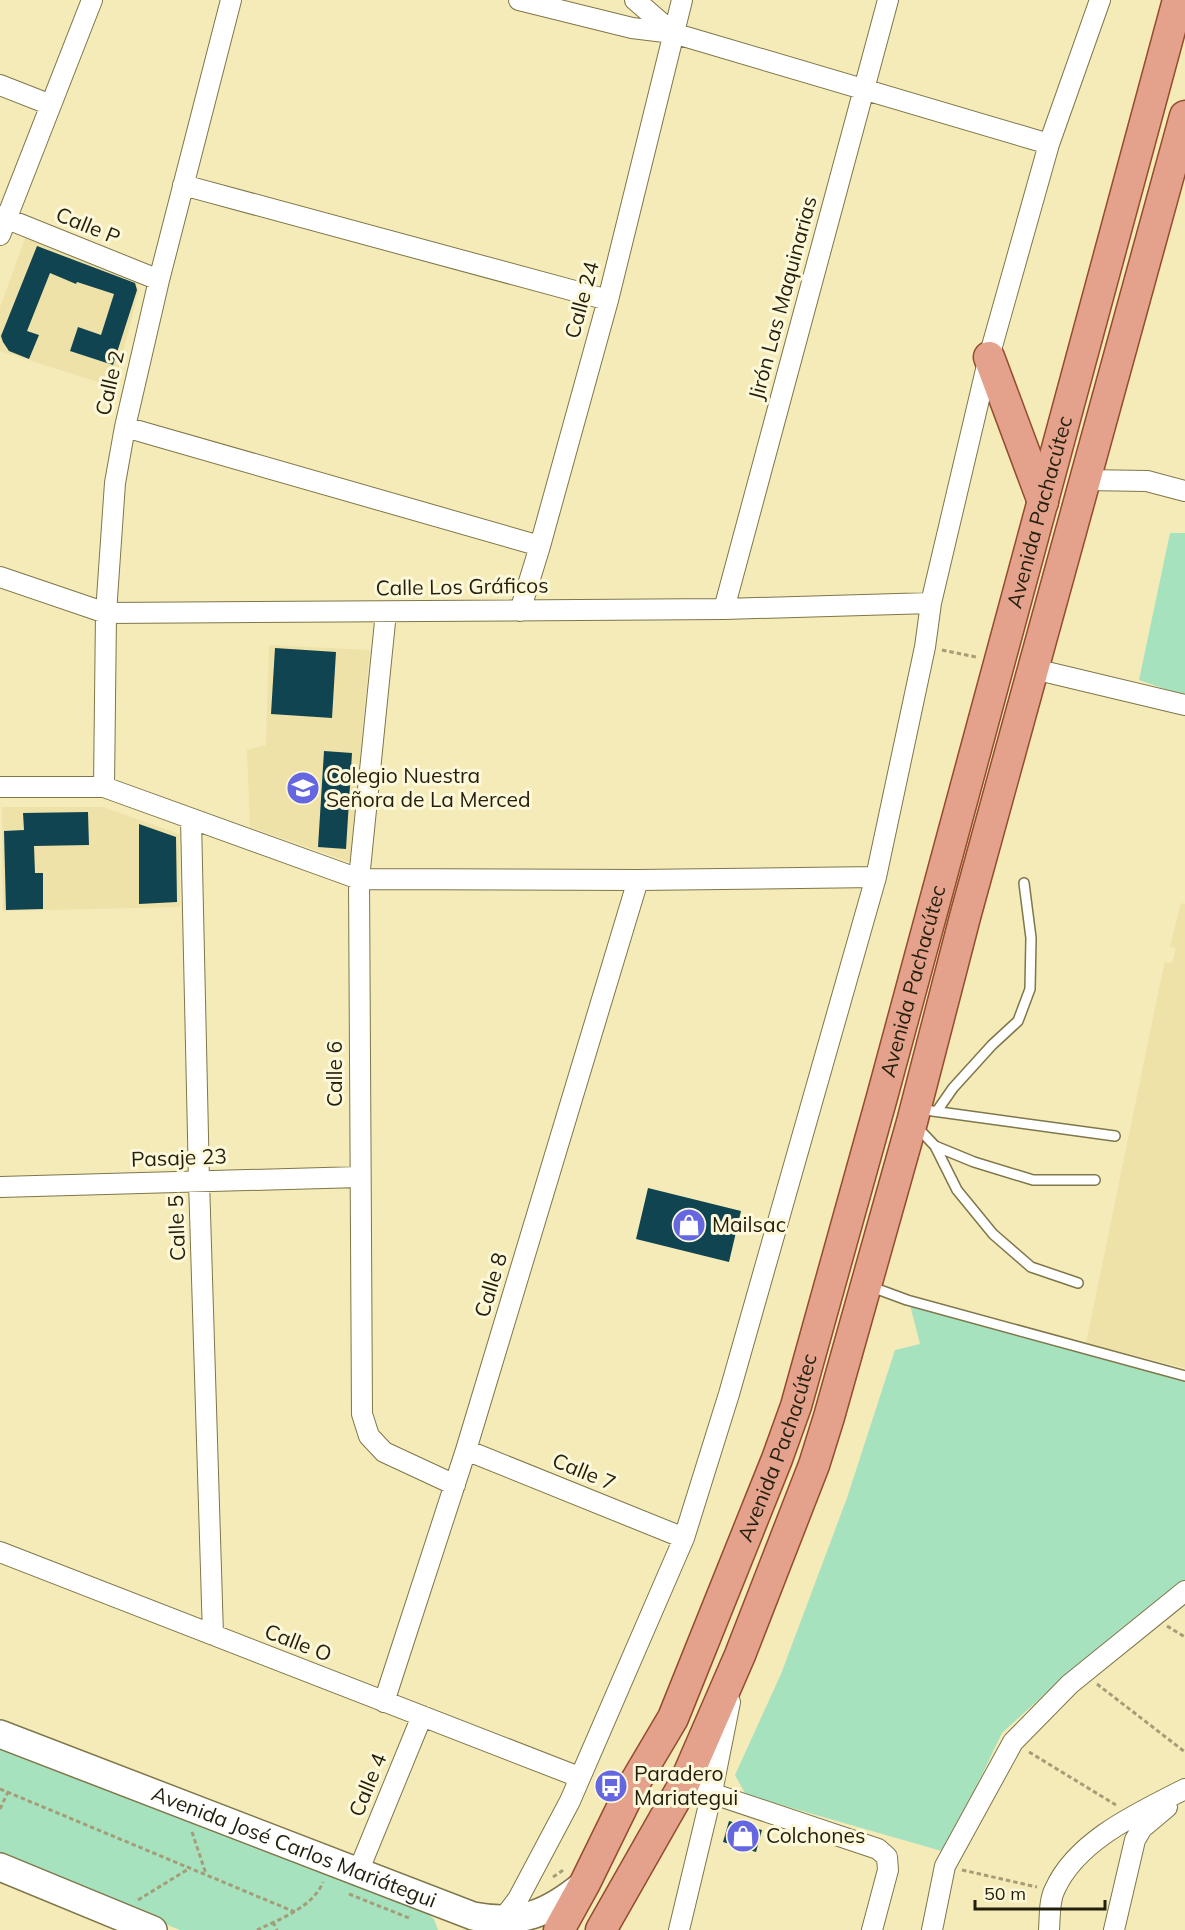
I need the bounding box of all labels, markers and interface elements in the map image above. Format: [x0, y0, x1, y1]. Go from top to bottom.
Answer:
street label: Jirón Las Maquinarias [742, 193, 822, 403]
street label: Calle P [52, 200, 124, 250]
street label: Calle 24 [558, 258, 604, 341]
street label: Calle 2 [89, 348, 129, 418]
street label: Avenida Pachacútec [1001, 413, 1077, 611]
street label: Calle Los Gráficos [375, 571, 549, 601]
place label: Colegio Nuestra Señora de La Merced [326, 762, 531, 812]
school or university icon: Colegio Nuestra Señora de La Merced [285, 770, 321, 806]
street label: Avenida Pachacútec [874, 882, 951, 1080]
street label: Calle 6 [321, 1041, 347, 1107]
street label: Pasaje 23 [131, 1142, 227, 1172]
street label: Calle 5 [162, 1195, 190, 1262]
shop icon: Mailsac [671, 1207, 707, 1243]
place label: Mailsac [712, 1211, 786, 1237]
street label: Calle 8 [468, 1249, 512, 1320]
street label: Avenida Pachacútec [731, 1350, 822, 1545]
street label: Calle 7 [549, 1447, 620, 1496]
street label: Calle O [261, 1617, 336, 1667]
street label: Calle 4 [343, 1749, 392, 1820]
place label: Paradero Mariategui [634, 1760, 738, 1810]
bus stop icon: Paradero Mariategui [593, 1768, 629, 1804]
street label: Avenida José Carlos Mariátegui [148, 1780, 440, 1913]
shop icon: Colchones [725, 1818, 761, 1854]
place label: Colchones [766, 1822, 865, 1848]
scale bar [975, 1873, 1106, 1911]
text: 50 m [984, 1882, 1026, 1905]

